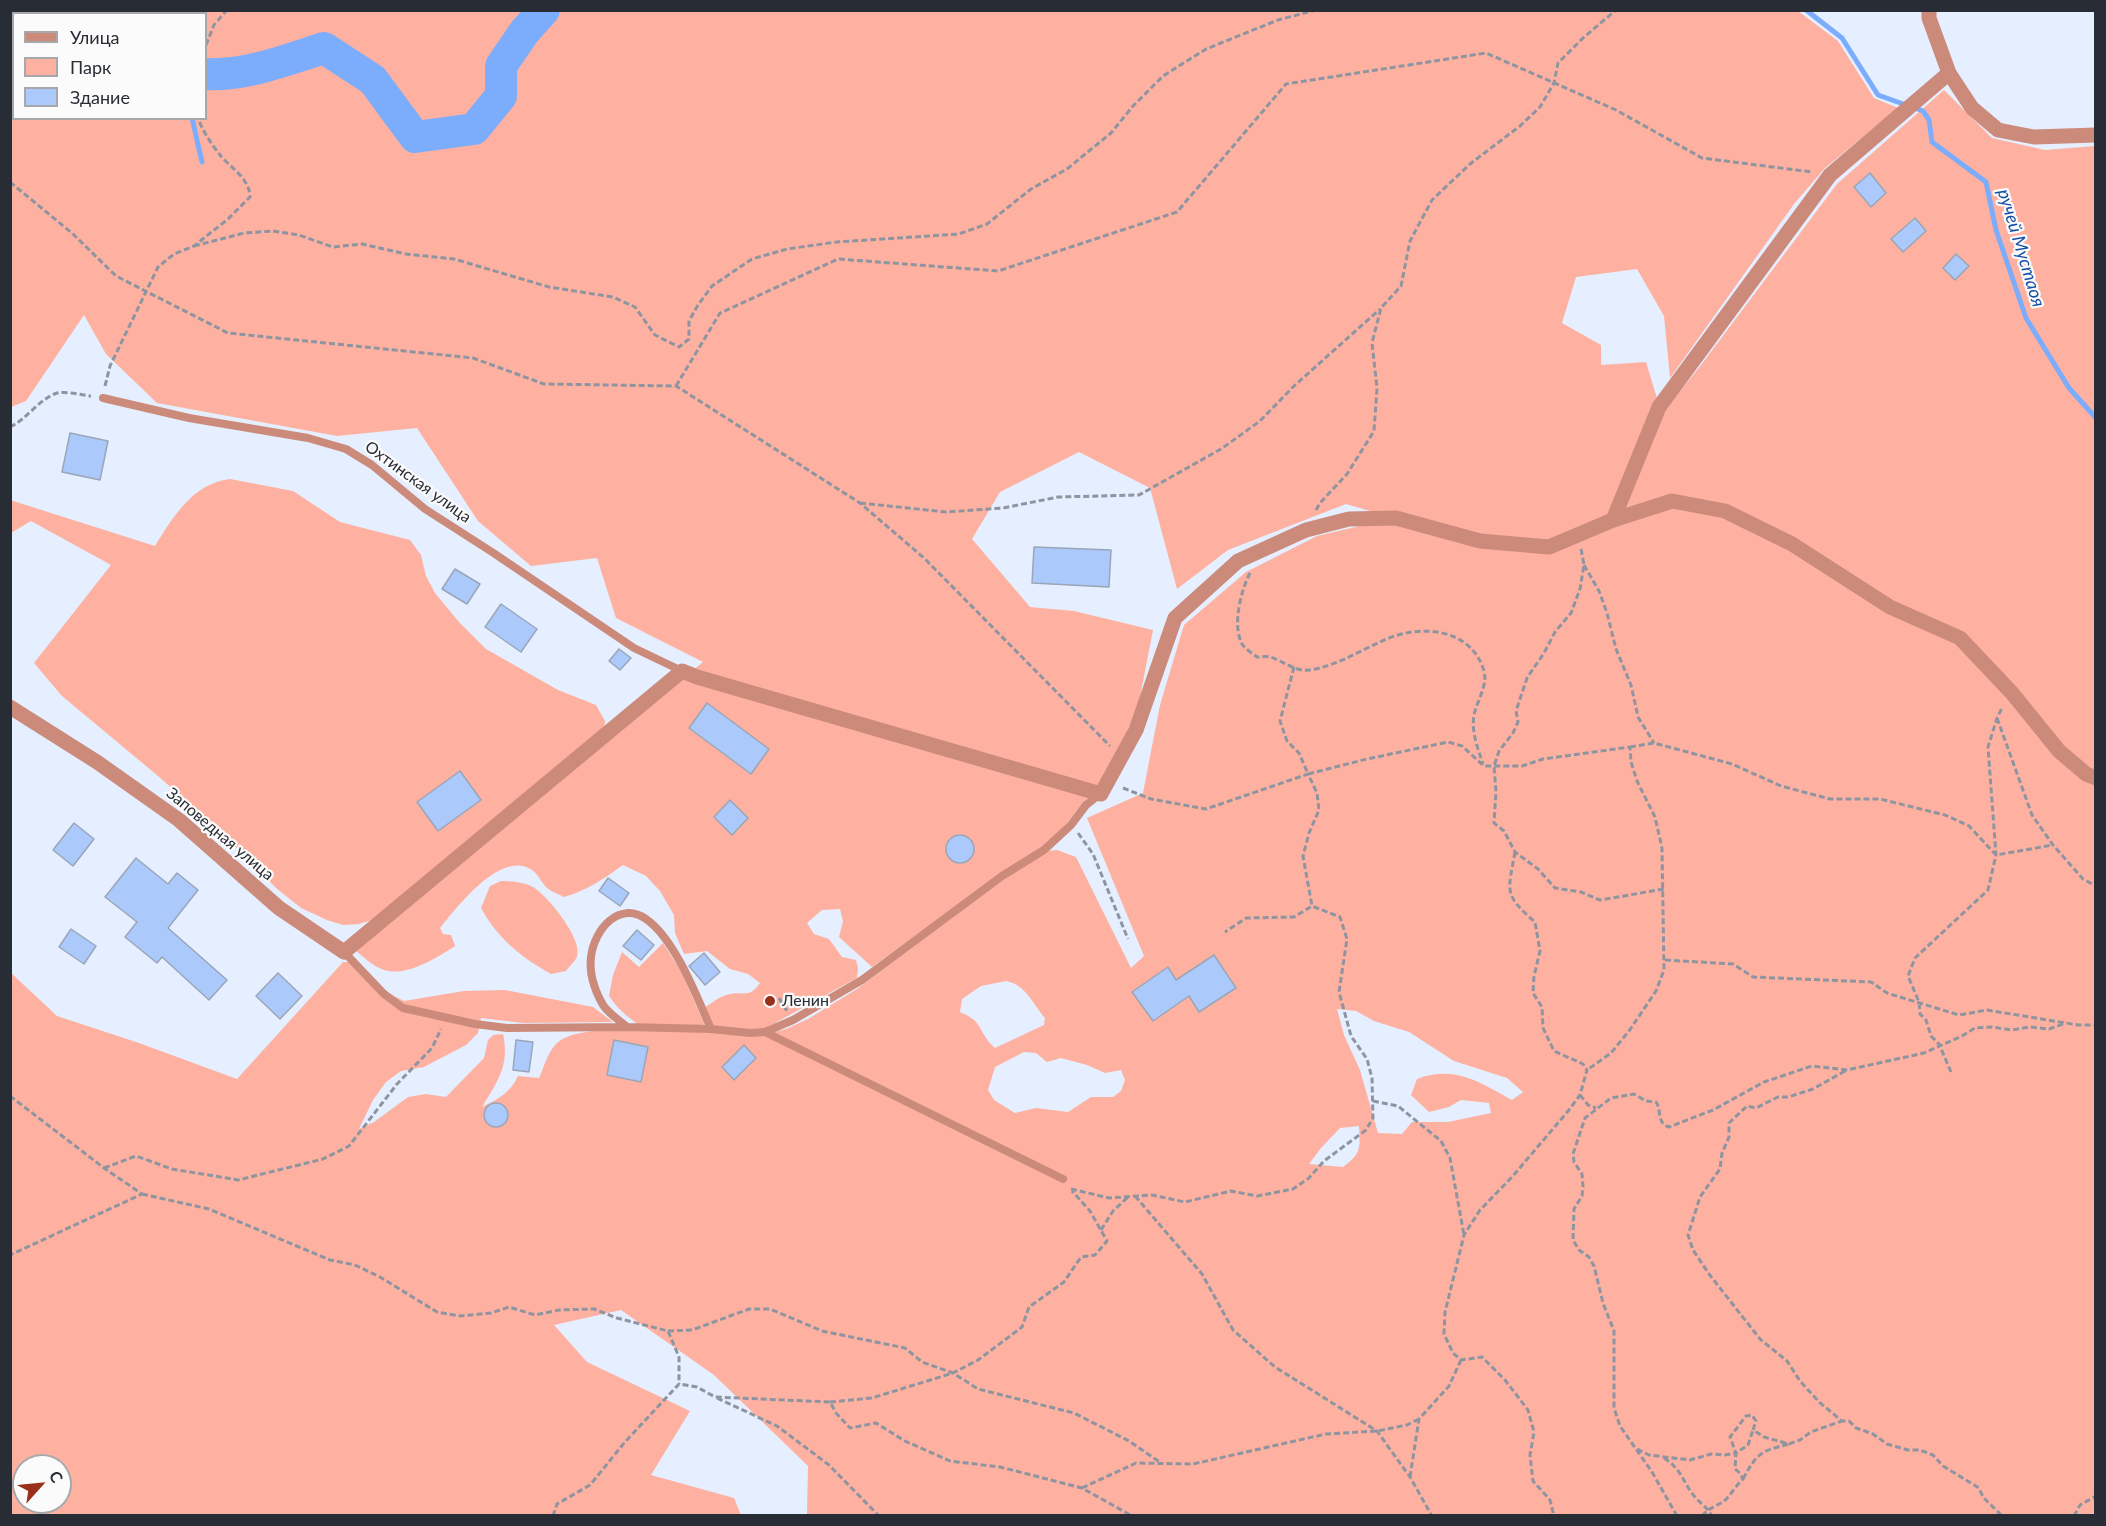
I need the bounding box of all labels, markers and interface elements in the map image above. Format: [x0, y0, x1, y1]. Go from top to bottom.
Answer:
legend [12, 12, 207, 120]
text: Улица [70, 26, 120, 48]
text: Парк [70, 56, 111, 78]
text: Здание [70, 86, 130, 108]
water label: ручей Мустаоя [1993, 186, 2049, 310]
street label: Охтинская улица [361, 437, 475, 527]
street label: Заповедная улица [163, 784, 277, 884]
place label: Ленин [782, 991, 829, 1011]
marker: Ленин [763, 994, 777, 1008]
north arrow [12, 1454, 72, 1514]
text: С [46, 1467, 68, 1486]

